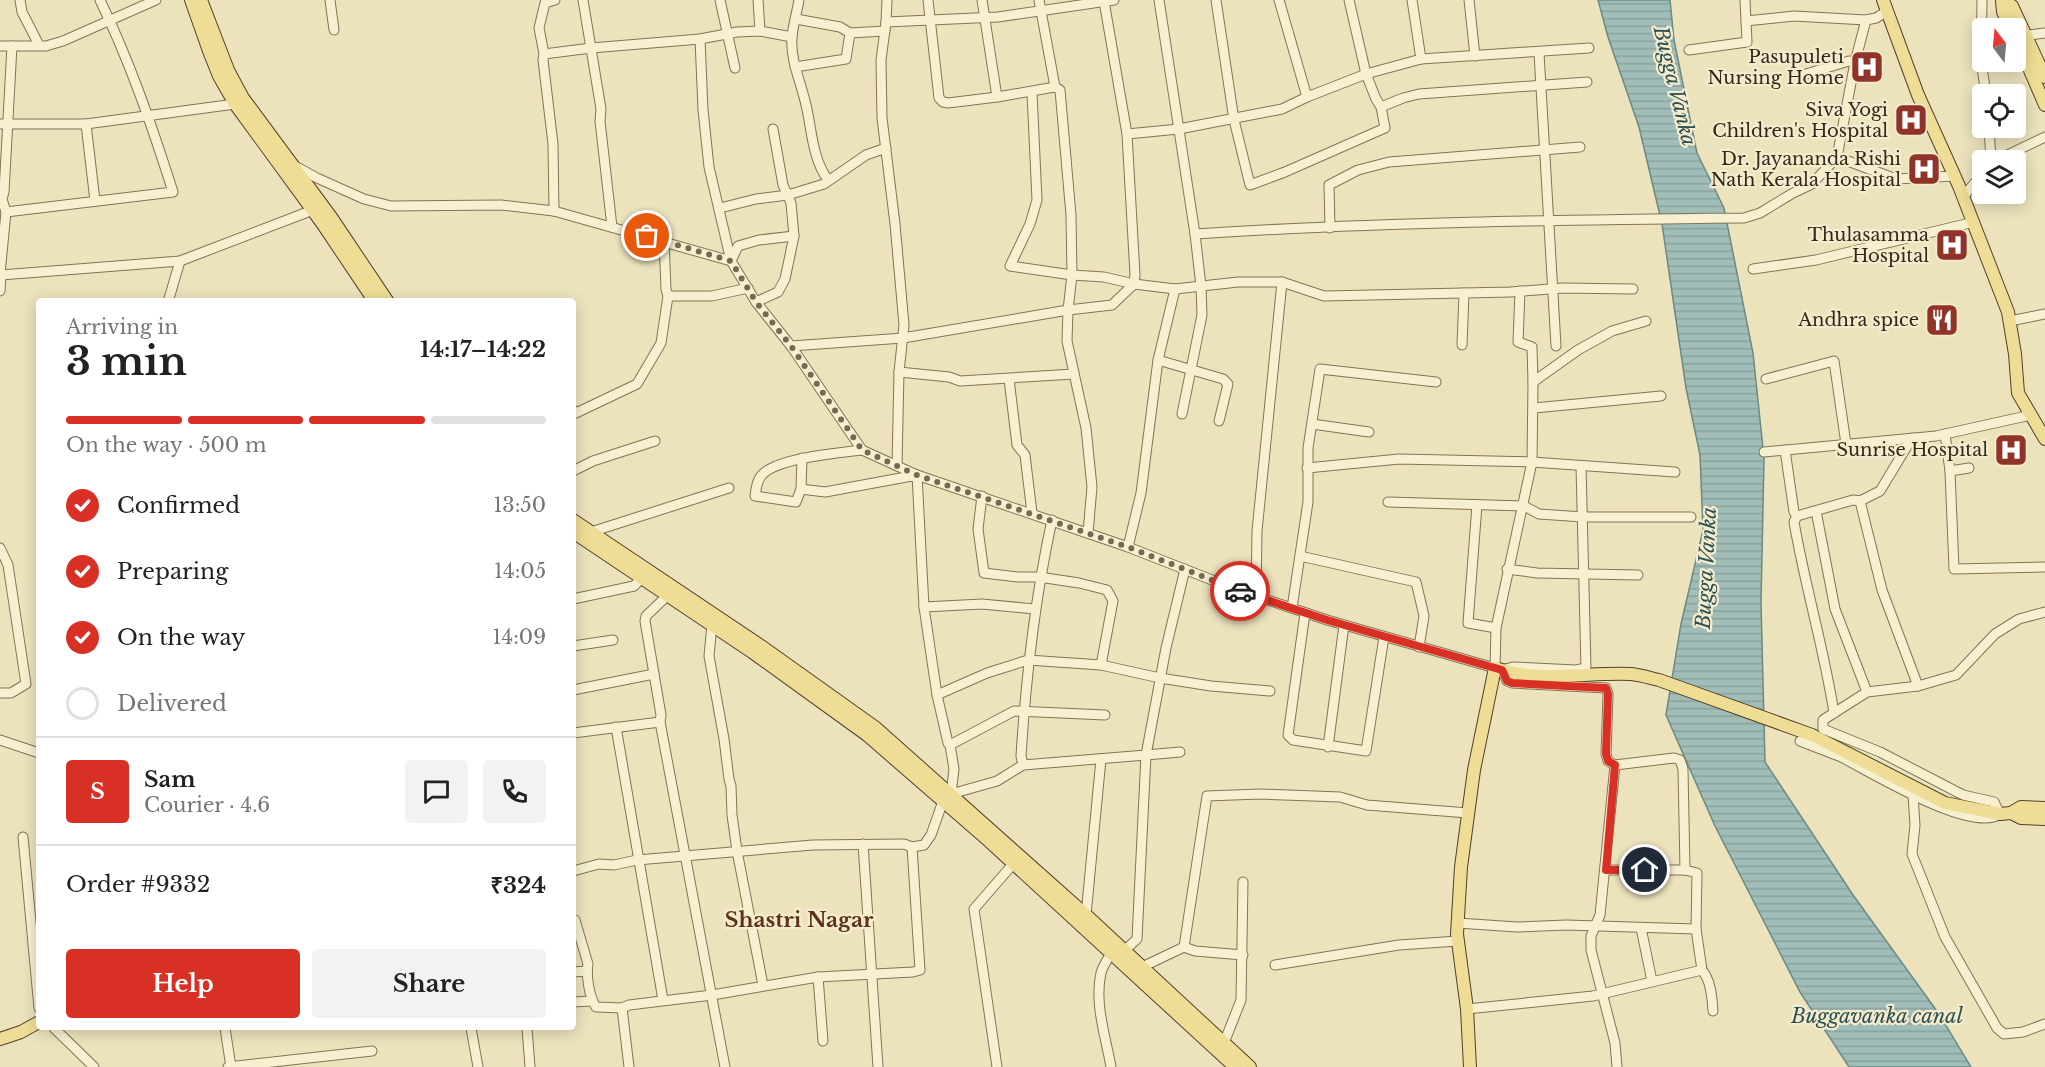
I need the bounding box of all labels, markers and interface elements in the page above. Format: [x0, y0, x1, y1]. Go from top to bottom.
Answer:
north arrow [1972, 18, 2026, 72]
map controls [1972, 18, 2026, 204]
water label: Bugga Vanka [1648, 23, 1701, 148]
place label: Pasupuleti Nursing Home [1708, 46, 1844, 89]
hospital icon: Pasupuleti Nursing Home [1849, 49, 1885, 85]
button: locate [1972, 84, 2026, 138]
place label: Siva Yogi Children's Hospital [1712, 99, 1888, 142]
hospital icon: Siva Yogi Children's Hospital [1893, 102, 1929, 138]
place label: Dr. Jayananda Rishi Nath Kerala Hospital [1711, 148, 1901, 191]
button: layers [1972, 150, 2026, 204]
hospital icon: Dr. Jayananda Rishi Nath Kerala Hospital [1906, 151, 1942, 187]
pin [621, 210, 672, 261]
icon: bag [630, 219, 663, 252]
place label: Thulasamma Hospital [1808, 224, 1929, 267]
hospital icon: Thulasamma Hospital [1934, 227, 1970, 263]
restaurant icon: Andhra spice [1924, 302, 1960, 338]
place label: Andhra spice [1797, 309, 1919, 331]
text: Arriving in [66, 315, 178, 339]
text: 14:17–14:22 [420, 336, 546, 363]
text: 3 min [66, 337, 187, 386]
hospital icon: Sunrise Hospital [1993, 432, 2029, 468]
text: On the way · 500 m [66, 433, 266, 457]
place label: Sunrise Hospital [1836, 439, 1988, 461]
icon: check [66, 489, 99, 522]
text: Confirmed [117, 492, 240, 519]
text: 13:50 [493, 493, 546, 517]
water label: Bugga Vanka [1691, 506, 1721, 631]
icon: check [66, 555, 99, 588]
text: Preparing [117, 558, 228, 585]
text: 14:05 [494, 559, 546, 583]
courier [1210, 561, 1270, 621]
icon: car [1224, 575, 1257, 608]
icon: check [66, 621, 99, 654]
text: On the way [117, 624, 245, 651]
text: 14:09 [493, 625, 546, 649]
text: Delivered [117, 690, 227, 717]
button: chat [405, 760, 468, 823]
button: phone [483, 760, 546, 823]
text: Sam [144, 766, 196, 793]
text: S [90, 778, 105, 805]
text: Courier · 4.6 [144, 793, 270, 817]
pin [1619, 844, 1670, 895]
icon: home [1628, 853, 1661, 886]
text: Order #9332 [66, 871, 210, 898]
text: ₹324 [490, 872, 546, 899]
district label: Shastri Nagar [725, 907, 874, 933]
button: Help [66, 949, 300, 1018]
button: Share [312, 949, 546, 1018]
water label: Buggavanka canal [1790, 1004, 1964, 1028]

